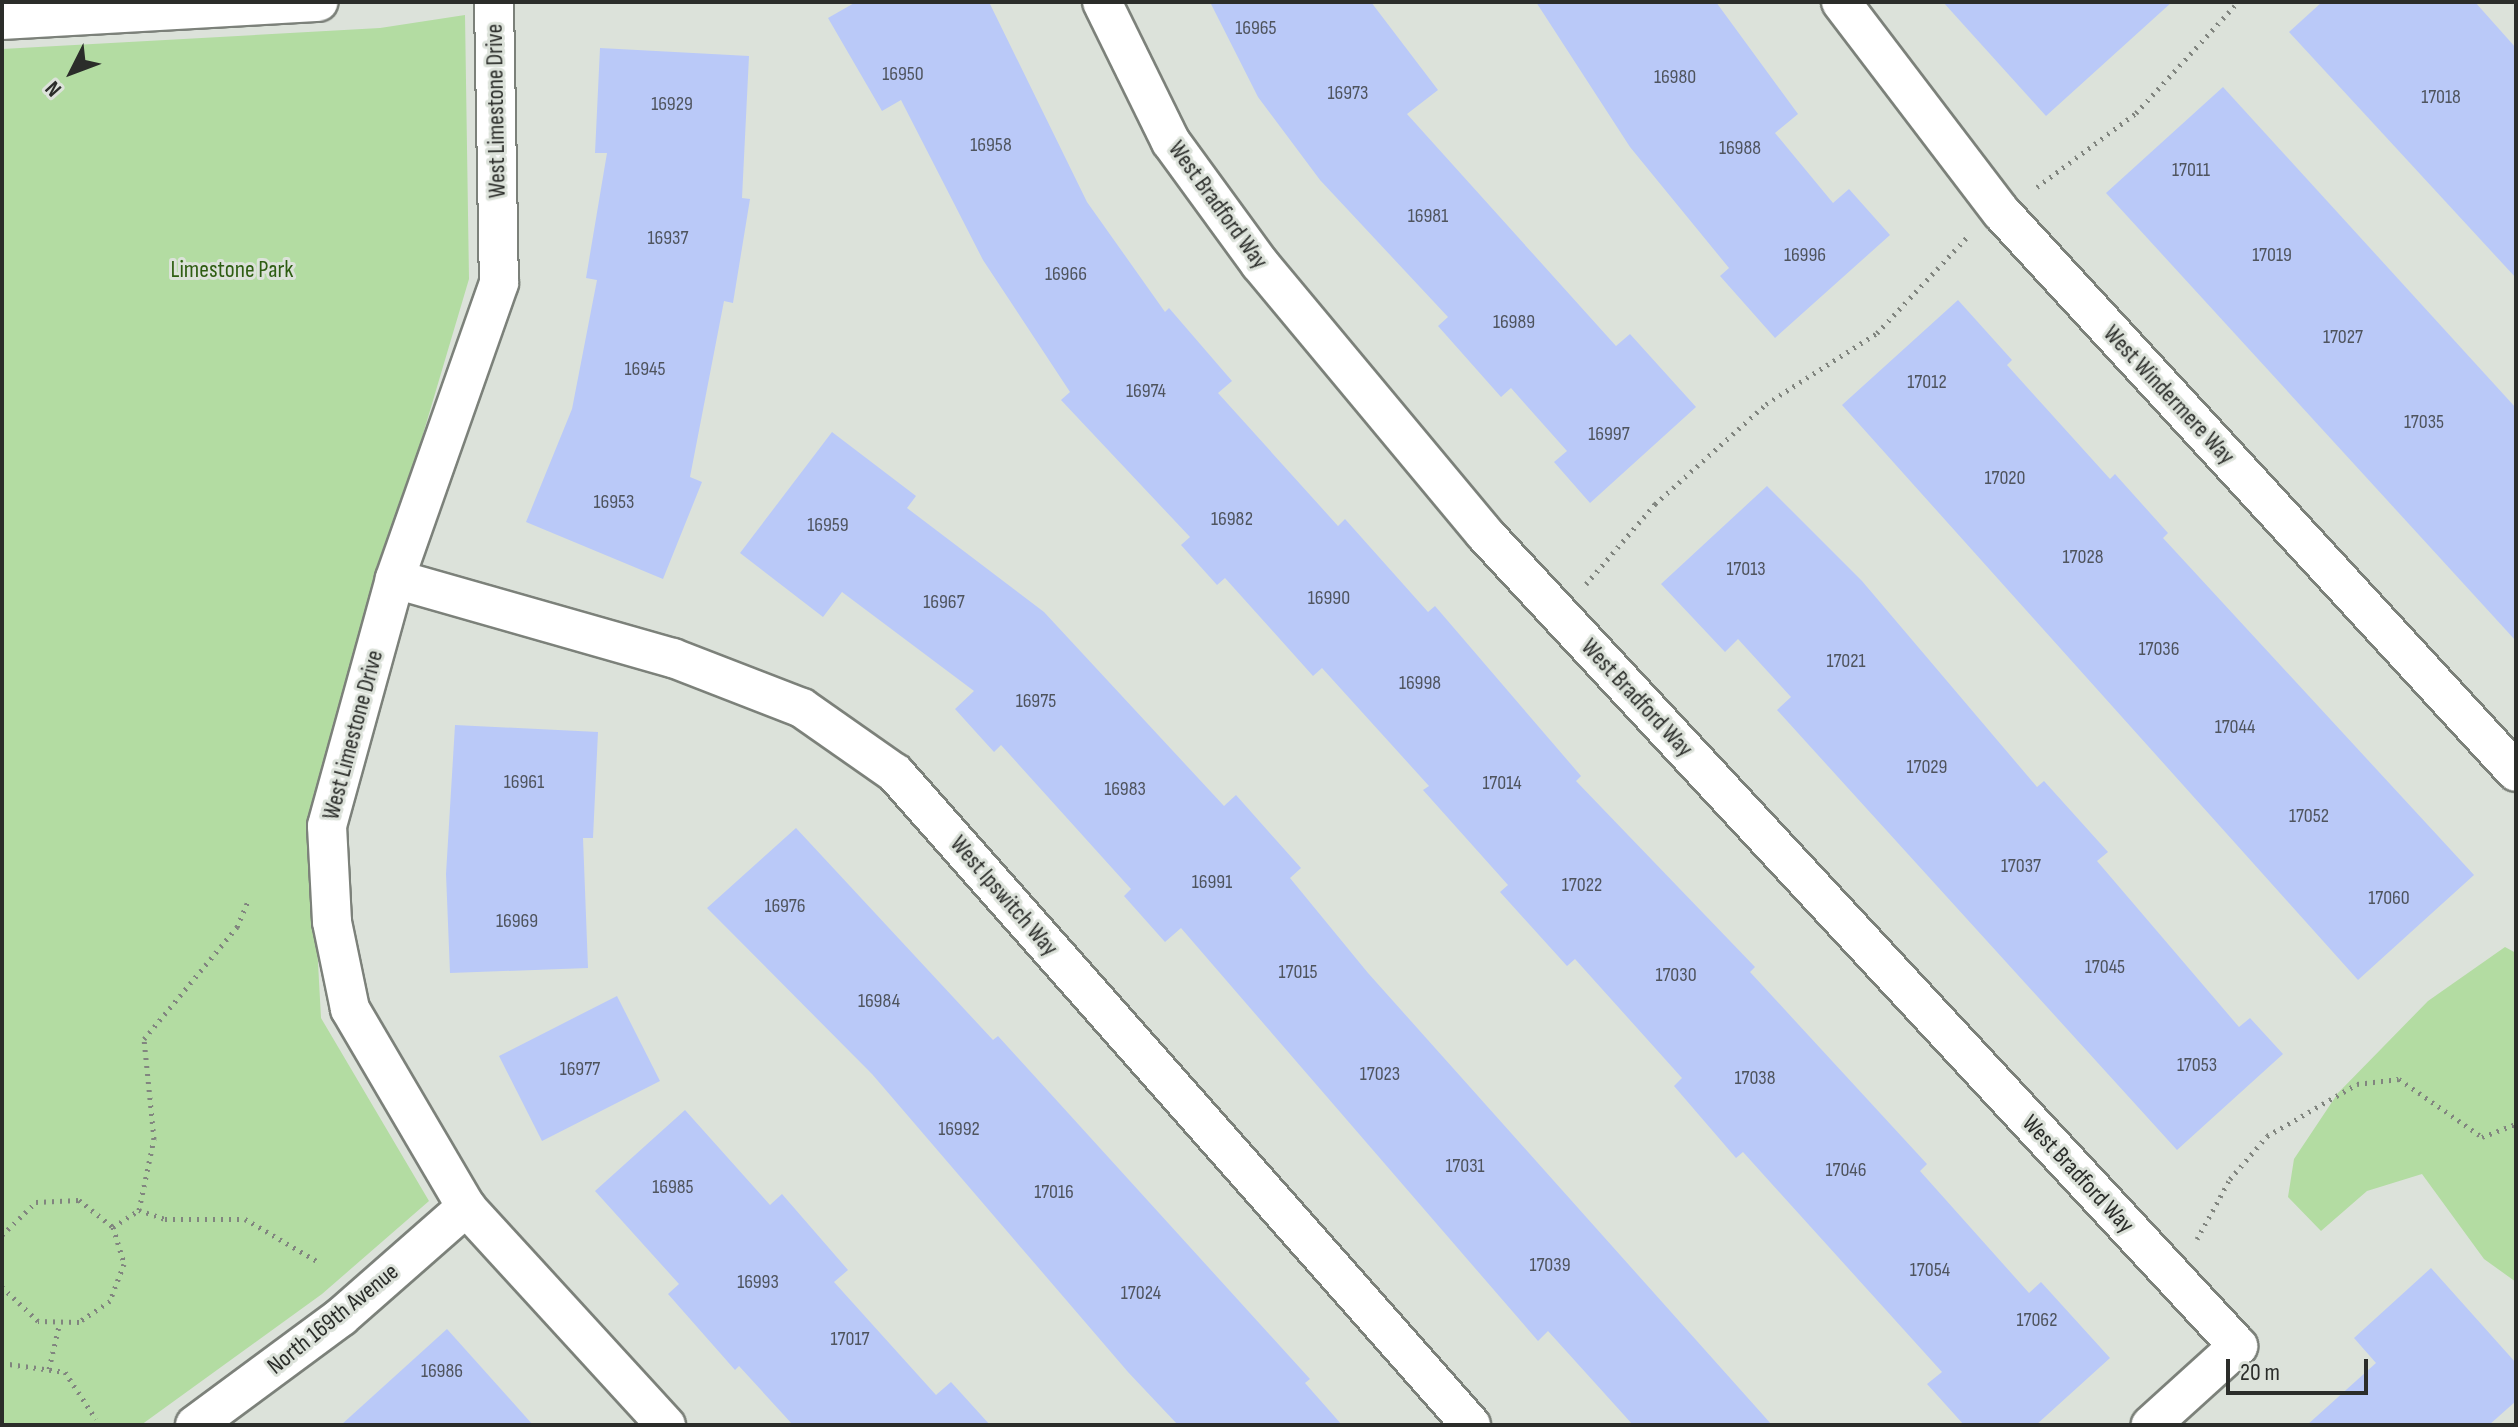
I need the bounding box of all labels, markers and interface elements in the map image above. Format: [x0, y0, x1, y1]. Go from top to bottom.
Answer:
house number: 16965 [1235, 16, 1277, 40]
street label: West Limestone Drive [480, 24, 512, 198]
north arrow [32, 32, 112, 112]
house number: 16950 [882, 62, 924, 86]
house number: 16980 [1654, 65, 1696, 89]
text: N [40, 75, 68, 102]
house number: 16973 [1328, 81, 1368, 105]
house number: 17018 [2421, 85, 2461, 109]
house number: 16929 [651, 92, 693, 116]
house number: 16958 [970, 133, 1012, 157]
street label: West Bradford Way [1162, 135, 1274, 275]
house number: 16988 [1719, 136, 1761, 160]
house number: 17011 [2172, 158, 2210, 182]
house number: 16981 [1408, 204, 1448, 228]
house number: 16937 [648, 226, 688, 250]
house number: 16996 [1784, 243, 1826, 267]
house number: 17019 [2252, 243, 2292, 267]
park label: Limestone Park [171, 256, 293, 284]
house number: 16966 [1045, 262, 1087, 286]
house number: 16989 [1493, 310, 1535, 334]
street label: West Windermere Way [2097, 319, 2241, 471]
house number: 17027 [2323, 325, 2363, 349]
house number: 16945 [625, 357, 665, 381]
house number: 17012 [1907, 370, 1947, 394]
house number: 16974 [1126, 379, 1166, 403]
house number: 17035 [2404, 410, 2444, 434]
house number: 16997 [1588, 422, 1630, 446]
house number: 17020 [1985, 466, 2025, 490]
house number: 16953 [594, 490, 634, 514]
house number: 16982 [1211, 507, 1253, 531]
house number: 16959 [807, 513, 849, 537]
house number: 17028 [2063, 545, 2103, 569]
house number: 17013 [1726, 557, 1766, 581]
house number: 16990 [1308, 586, 1350, 610]
house number: 16967 [923, 590, 965, 614]
street label: West Bradford Way [1575, 633, 1699, 763]
house number: 17036 [2139, 637, 2179, 661]
street label: West Limestone Drive [317, 647, 389, 823]
house number: 17021 [1826, 649, 1866, 673]
house number: 16998 [1399, 671, 1441, 695]
house number: 16975 [1016, 689, 1056, 713]
house number: 17044 [2215, 715, 2255, 739]
house number: 17029 [1907, 755, 1947, 779]
house number: 16961 [504, 770, 544, 794]
house number: 17014 [1482, 771, 1522, 795]
house number: 16983 [1104, 777, 1146, 801]
house number: 17052 [2289, 804, 2329, 828]
street label: West Ipswitch Way [944, 830, 1064, 962]
house number: 17037 [2001, 854, 2041, 878]
house number: 16991 [1192, 870, 1232, 894]
house number: 17022 [1562, 873, 1602, 897]
house number: 17060 [2368, 886, 2410, 910]
house number: 16976 [764, 894, 806, 918]
house number: 16969 [496, 909, 538, 933]
house number: 17045 [2085, 955, 2125, 979]
house number: 17015 [1279, 960, 1317, 984]
house number: 17030 [1655, 963, 1697, 987]
house number: 16984 [858, 989, 900, 1013]
house number: 17053 [2177, 1053, 2217, 1077]
house number: 16977 [560, 1057, 600, 1081]
house number: 17023 [1360, 1062, 1400, 1086]
house number: 17038 [1735, 1066, 1775, 1090]
street label: West Bradford Way [2016, 1109, 2140, 1239]
house number: 16992 [938, 1117, 980, 1141]
house number: 17031 [1445, 1154, 1485, 1178]
house number: 17046 [1826, 1158, 1866, 1182]
house number: 16985 [652, 1175, 694, 1199]
house number: 17016 [1034, 1180, 1074, 1204]
house number: 17039 [1529, 1253, 1571, 1277]
street label: North 169th Avenue [262, 1257, 404, 1381]
house number: 17054 [1910, 1258, 1950, 1282]
house number: 16993 [737, 1270, 779, 1294]
house number: 17024 [1121, 1281, 1161, 1305]
house number: 17062 [2017, 1308, 2057, 1332]
house number: 17017 [831, 1327, 869, 1351]
scale bar [2230, 1343, 2372, 1393]
text: 20 m [2240, 1358, 2280, 1387]
house number: 16986 [421, 1359, 463, 1383]

